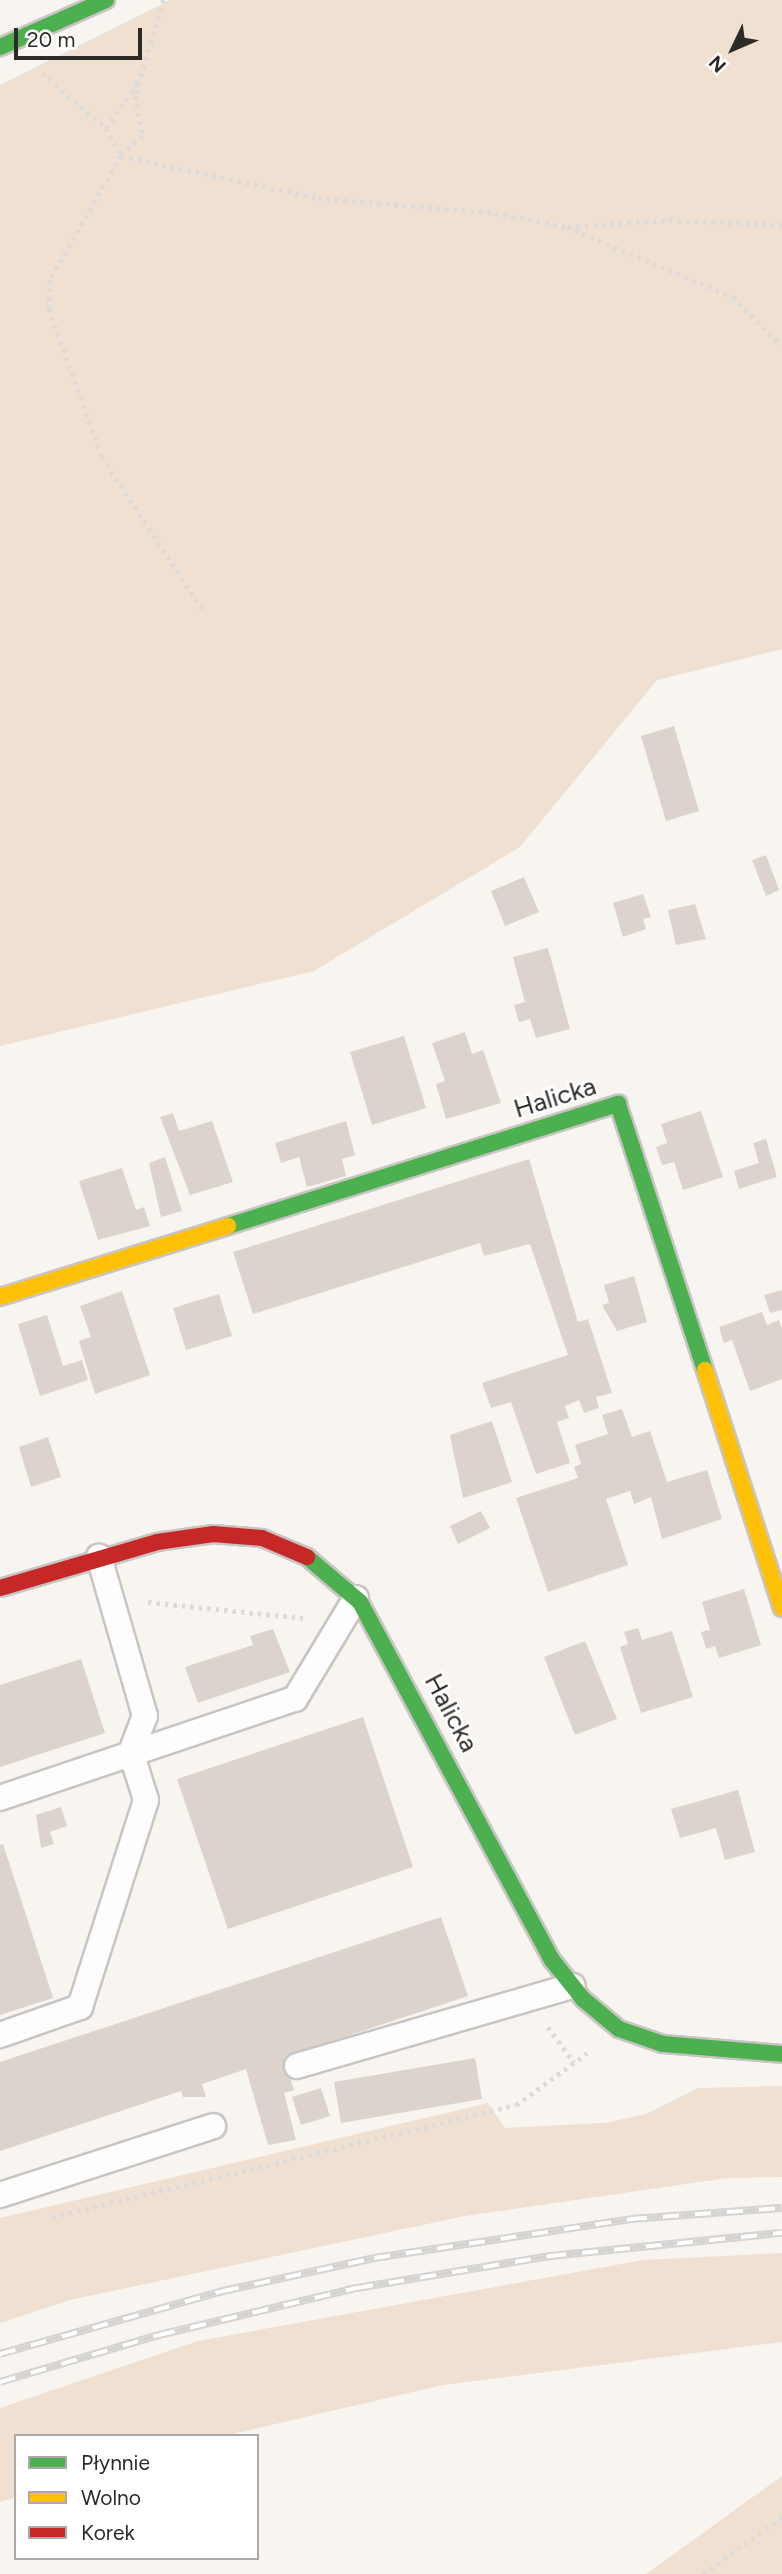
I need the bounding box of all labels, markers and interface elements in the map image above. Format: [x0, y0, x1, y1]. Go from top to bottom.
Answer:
scale bar [18, 14, 145, 58]
north arrow [698, 14, 768, 84]
text: 20 m [27, 27, 75, 52]
text: N [704, 51, 731, 77]
street label: Halicka [510, 1071, 600, 1125]
street label: Halicka [417, 1669, 485, 1757]
legend [14, 2434, 259, 2560]
text: Płynnie [81, 2450, 150, 2475]
text: Wolno [81, 2485, 141, 2510]
text: Korek [81, 2520, 135, 2545]

